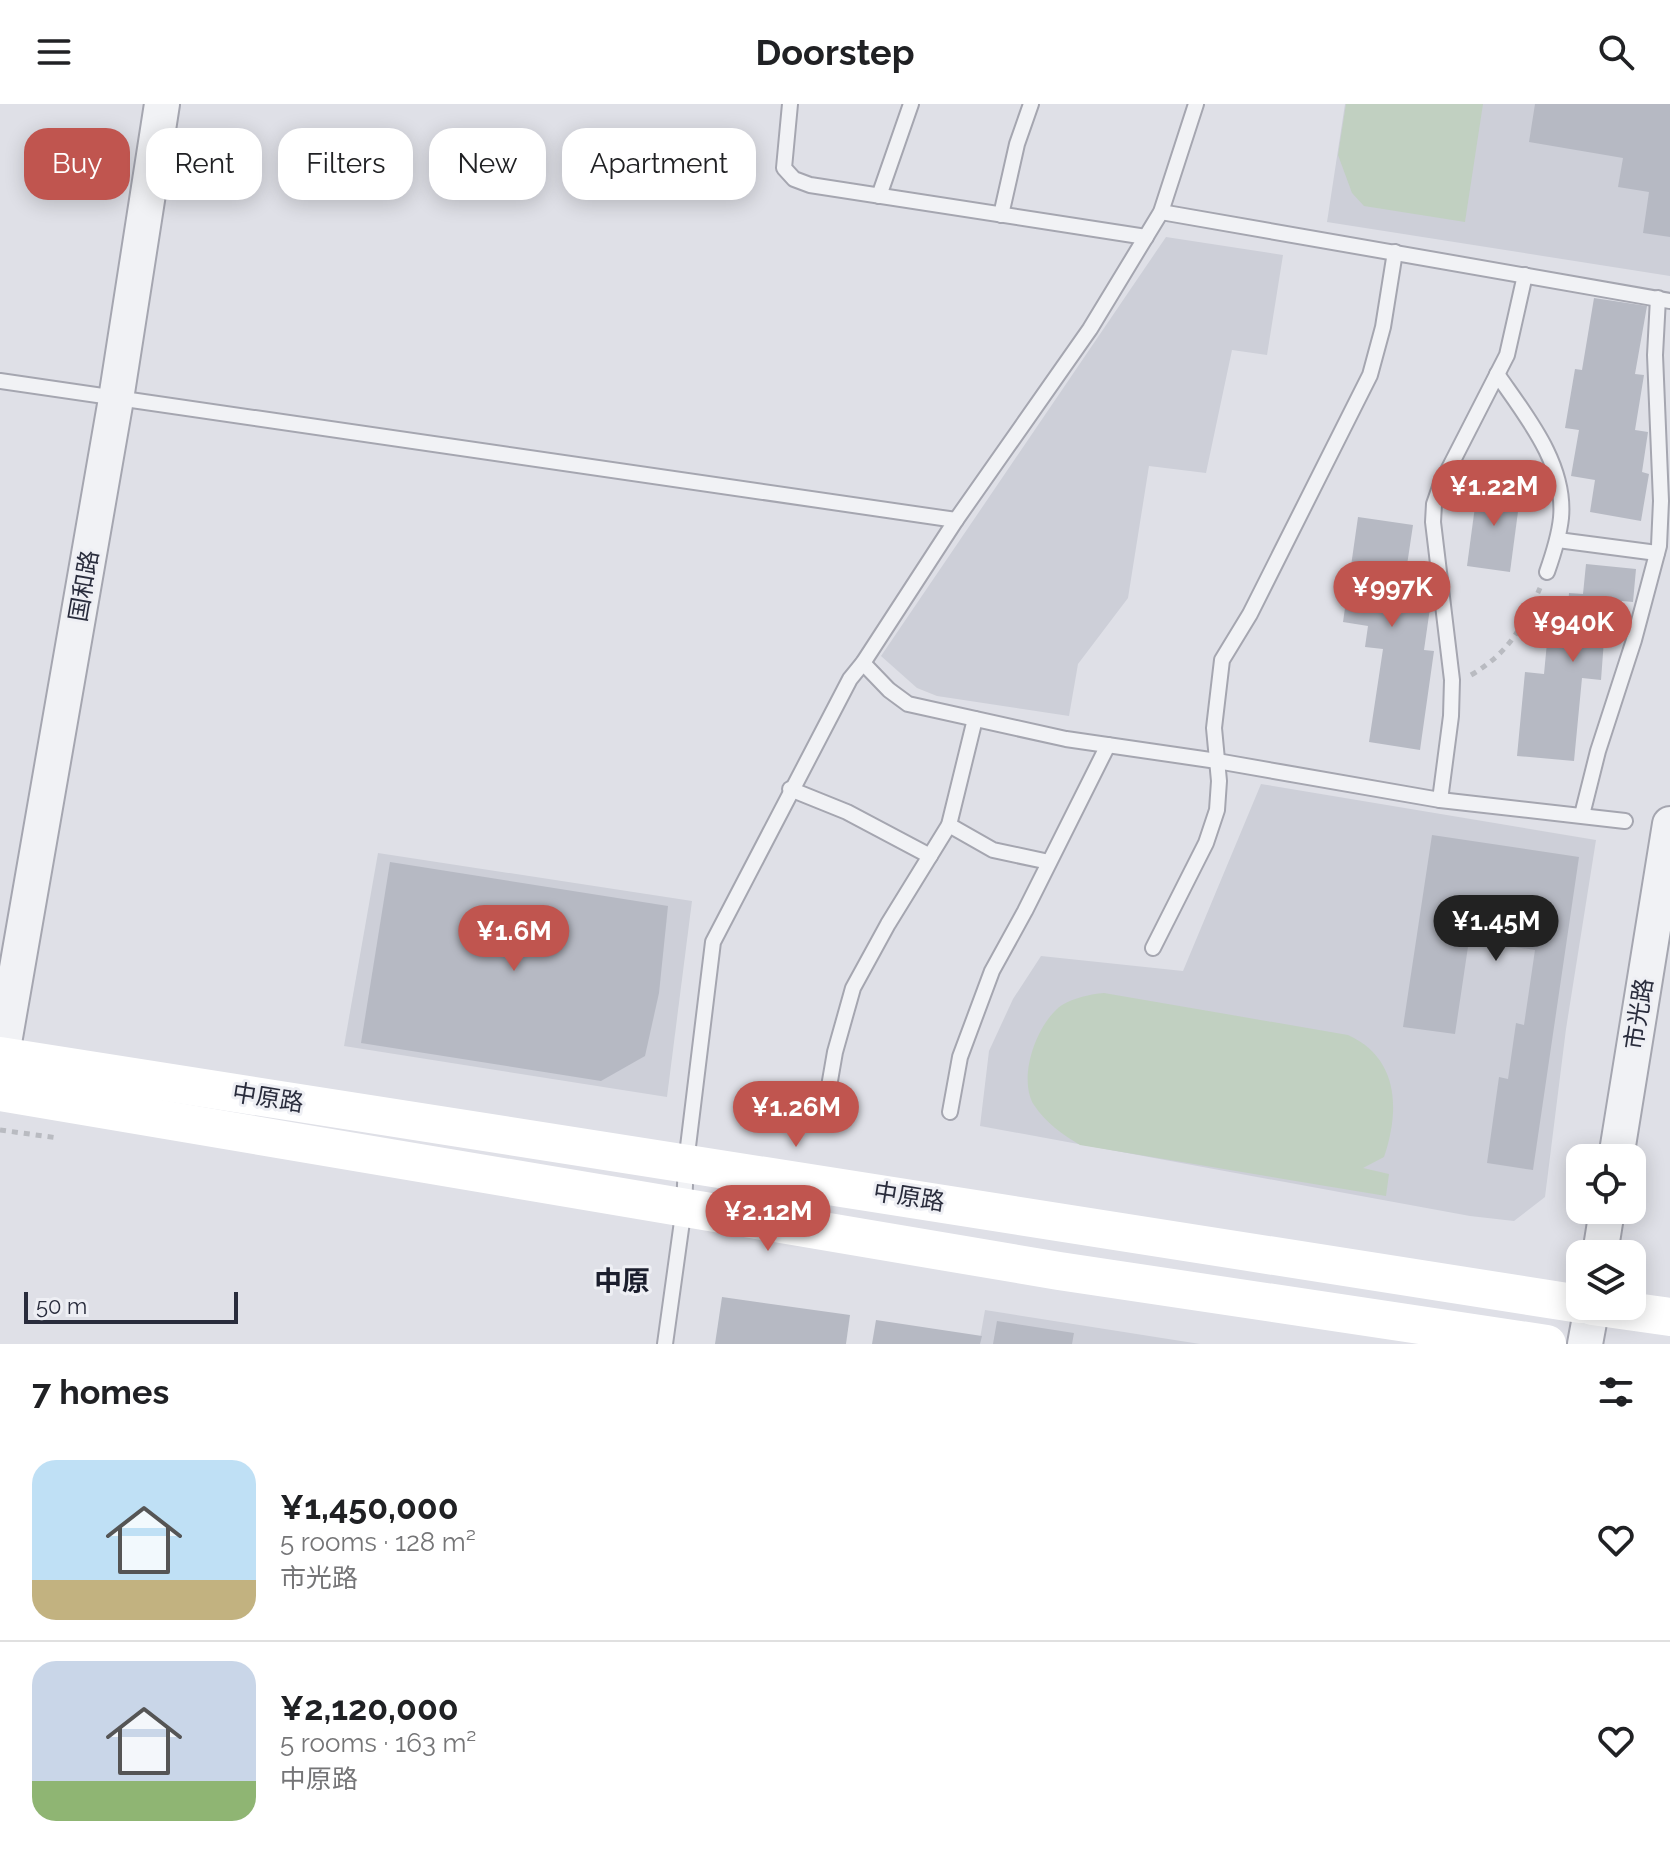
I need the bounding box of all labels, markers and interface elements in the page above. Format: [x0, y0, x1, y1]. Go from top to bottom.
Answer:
icon: menu [32, 30, 76, 74]
icon: search [1594, 30, 1638, 74]
text: Doorstep [755, 31, 915, 73]
chip: Buy [24, 128, 130, 200]
chip: Rent [146, 128, 262, 200]
chip: Filters [278, 128, 413, 200]
chip: New [429, 128, 546, 200]
chip: Apartment [562, 128, 756, 200]
pin: ¥1.22M [1429, 460, 1559, 528]
text: ¥1.22M [1449, 471, 1539, 501]
street label: 国和路 [63, 548, 104, 624]
pin: ¥997K [1336, 561, 1448, 629]
text: ¥997K [1351, 572, 1433, 602]
pin: ¥940K [1517, 596, 1629, 664]
text: ¥940K [1532, 607, 1614, 637]
pin: ¥1.45M [1431, 895, 1561, 963]
pin: ¥1.6M [458, 905, 570, 973]
text: ¥1.45M [1452, 906, 1540, 936]
text: ¥1.6M [476, 916, 552, 946]
street label: 市光路 [1619, 976, 1658, 1052]
street label: 中原路 [230, 1078, 306, 1117]
pin: ¥1.26M [731, 1081, 861, 1149]
text: ¥1.26M [751, 1092, 841, 1122]
map controls [1566, 1144, 1646, 1320]
button: locate [1566, 1144, 1646, 1224]
street label: 中原路 [871, 1177, 947, 1216]
pin: ¥2.12M [703, 1185, 833, 1253]
text: ¥2.12M [723, 1196, 813, 1226]
button: layers [1566, 1240, 1646, 1320]
district label: 中原 [594, 1265, 650, 1298]
scale bar [24, 1288, 238, 1324]
text: 50 m [36, 1293, 87, 1319]
icon: filters [1594, 1370, 1638, 1414]
text: 7 homes [32, 1372, 169, 1412]
text: ¥1,450,000 [280, 1487, 459, 1527]
icon: home [96, 1492, 192, 1588]
icon: heart [1594, 1518, 1638, 1562]
text: 5 rooms · 128 m² [280, 1527, 476, 1557]
text: 市光路 [280, 1563, 358, 1593]
text: ¥2,120,000 [280, 1688, 459, 1728]
icon: home [96, 1693, 192, 1789]
icon: heart [1594, 1719, 1638, 1763]
text: 5 rooms · 163 m² [280, 1728, 476, 1758]
text: 中原路 [280, 1764, 358, 1794]

